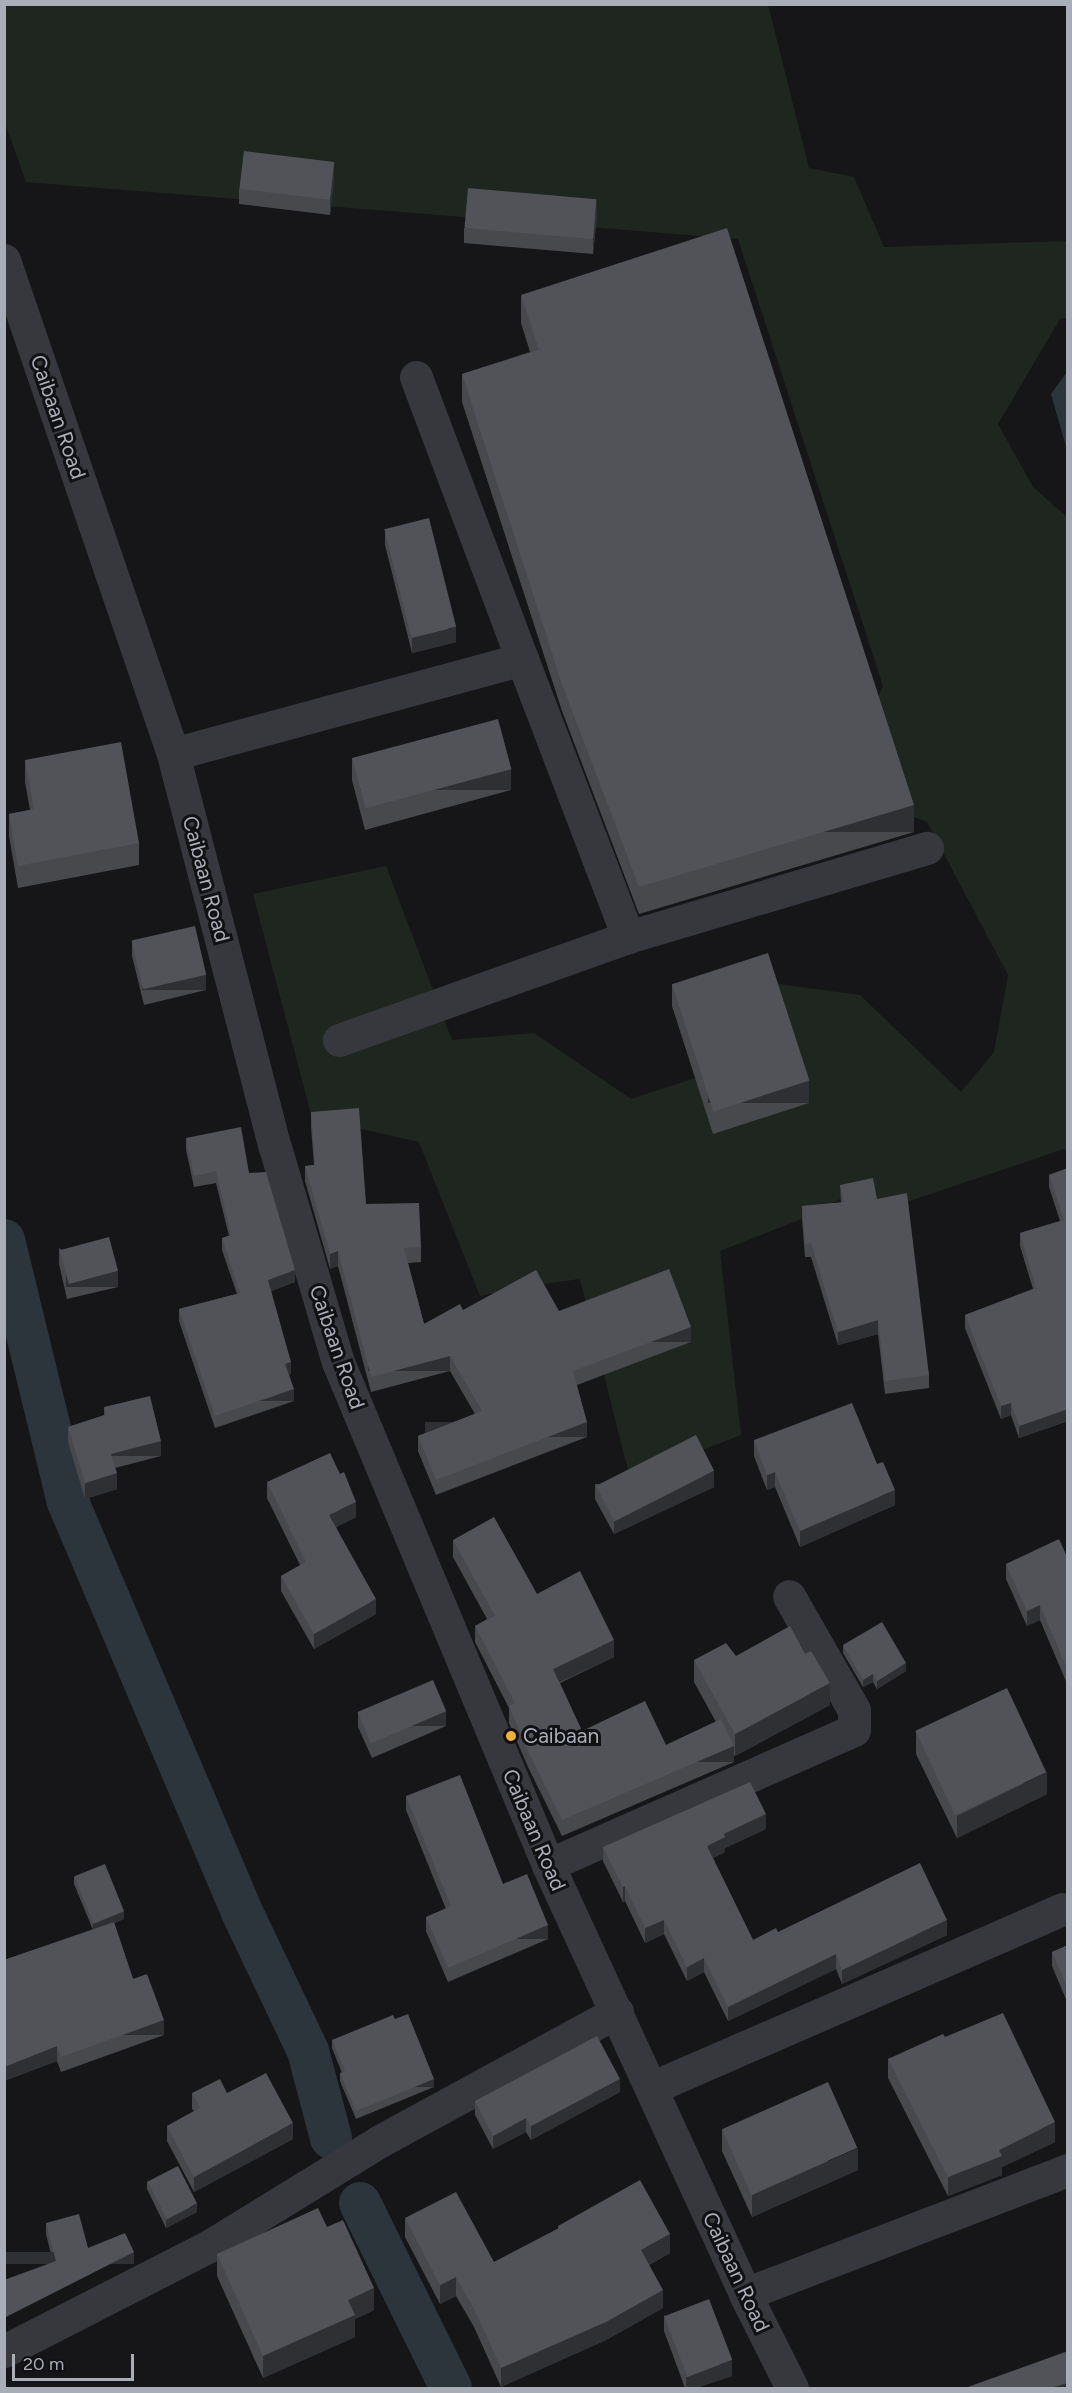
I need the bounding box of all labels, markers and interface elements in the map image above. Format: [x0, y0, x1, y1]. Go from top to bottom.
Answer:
street label: Caibaan Road [25, 352, 91, 482]
street label: Caibaan Road [177, 813, 235, 945]
street label: Caibaan Road [304, 1282, 370, 1412]
place label: Caibaan [523, 1723, 599, 1749]
marker: Caibaan [504, 1729, 518, 1743]
street label: Caibaan Road [497, 1765, 571, 1895]
street label: Caibaan Road [697, 2208, 775, 2336]
scale bar [15, 2342, 136, 2380]
text: 20 m [23, 2353, 64, 2375]

